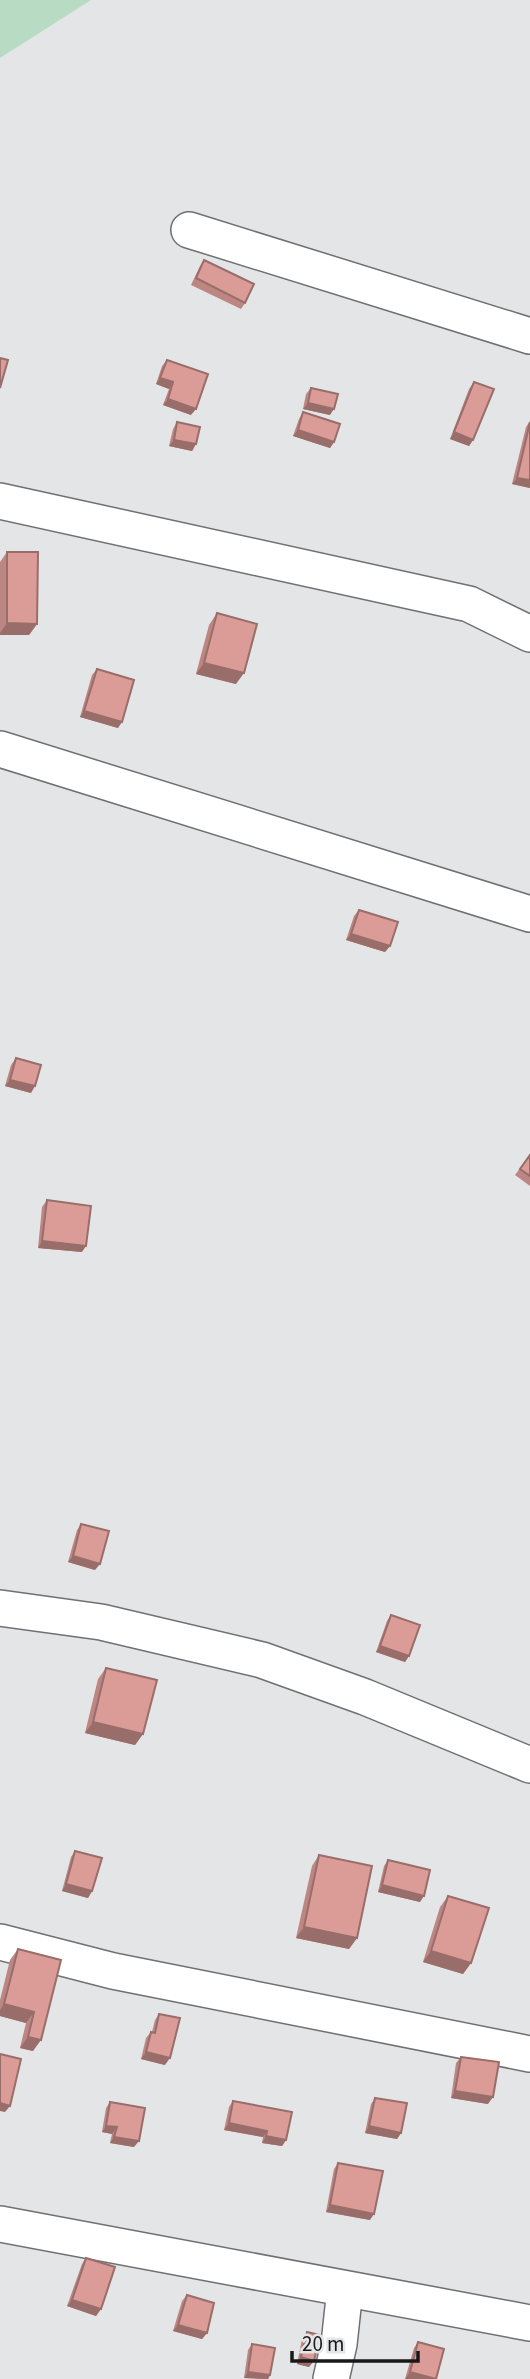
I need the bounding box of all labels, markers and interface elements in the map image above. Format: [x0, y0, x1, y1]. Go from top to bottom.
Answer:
scale bar [292, 2320, 418, 2364]
text: 20 m [302, 2329, 344, 2359]

